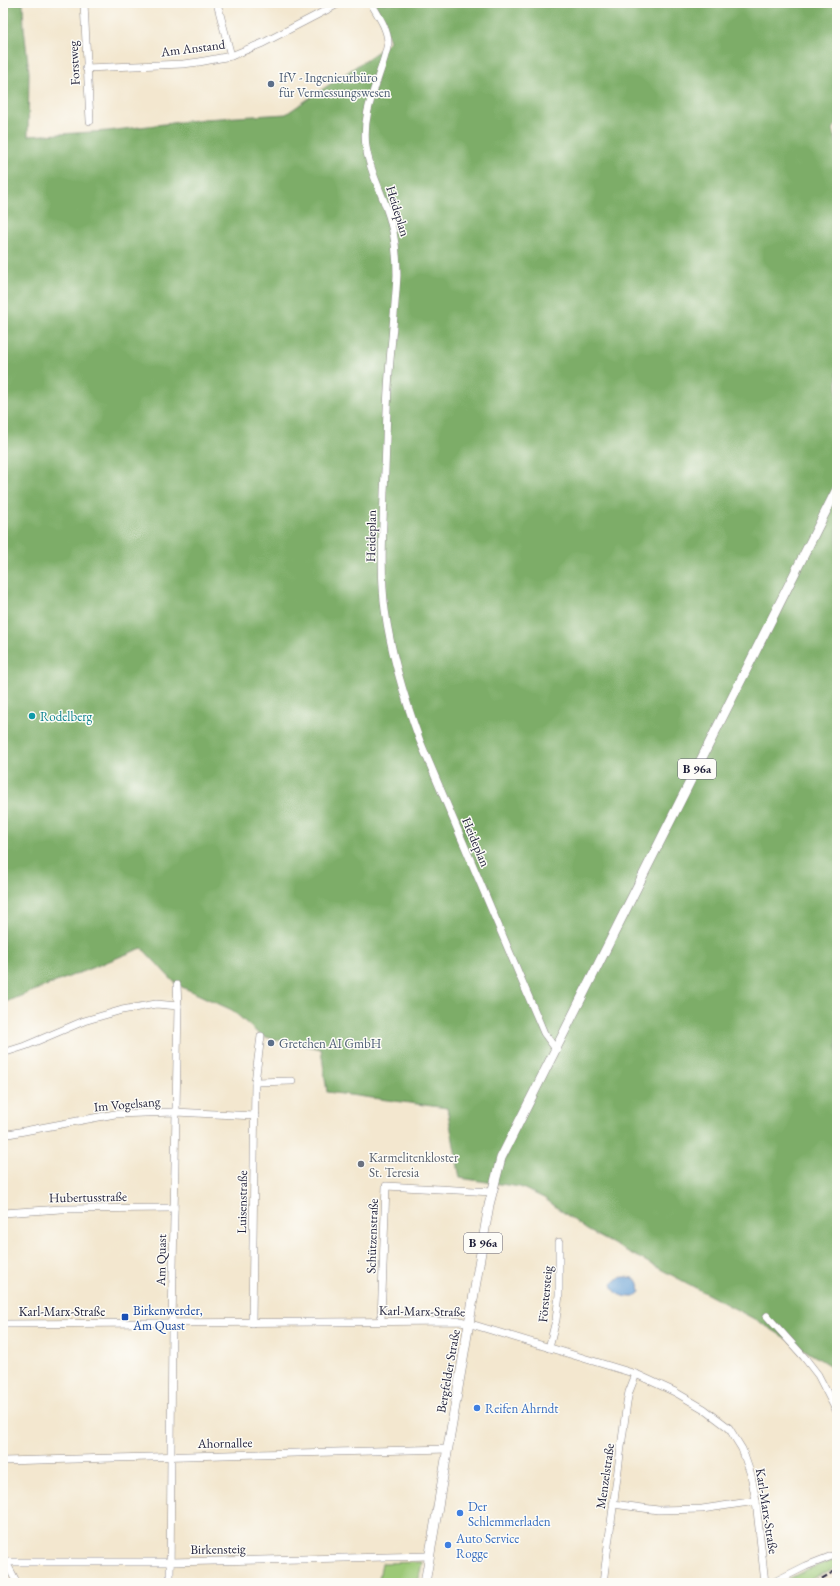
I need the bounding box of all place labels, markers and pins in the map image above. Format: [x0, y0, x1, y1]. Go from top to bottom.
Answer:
place label: IfV - Ingenieurbüro für Vermessungswesen [279, 69, 391, 101]
marker: IfV - Ingenieurbüro für Vermessungswesen [266, 79, 276, 89]
place label: Rodelberg [40, 708, 93, 725]
marker: Rodelberg [27, 711, 37, 721]
place label: Gretchen AI GmbH [279, 1035, 382, 1052]
marker: Gretchen AI GmbH [266, 1038, 276, 1048]
place label: Karmelitenkloster St. Teresia [369, 1149, 459, 1181]
marker: Karmelitenkloster St. Teresia [356, 1159, 366, 1169]
place label: Birkenwerder, Am Quast [132, 1302, 203, 1334]
marker: Birkenwerder, Am Quast [120, 1312, 130, 1322]
place label: Reifen Ahrndt [485, 1400, 558, 1417]
marker: Reifen Ahrndt [472, 1403, 482, 1413]
place label: Der Schlemmerladen [468, 1498, 551, 1530]
marker: Der Schlemmerladen [455, 1508, 465, 1518]
place label: Auto Service Rogge [455, 1530, 519, 1562]
marker: Auto Service Rogge [443, 1540, 453, 1550]

